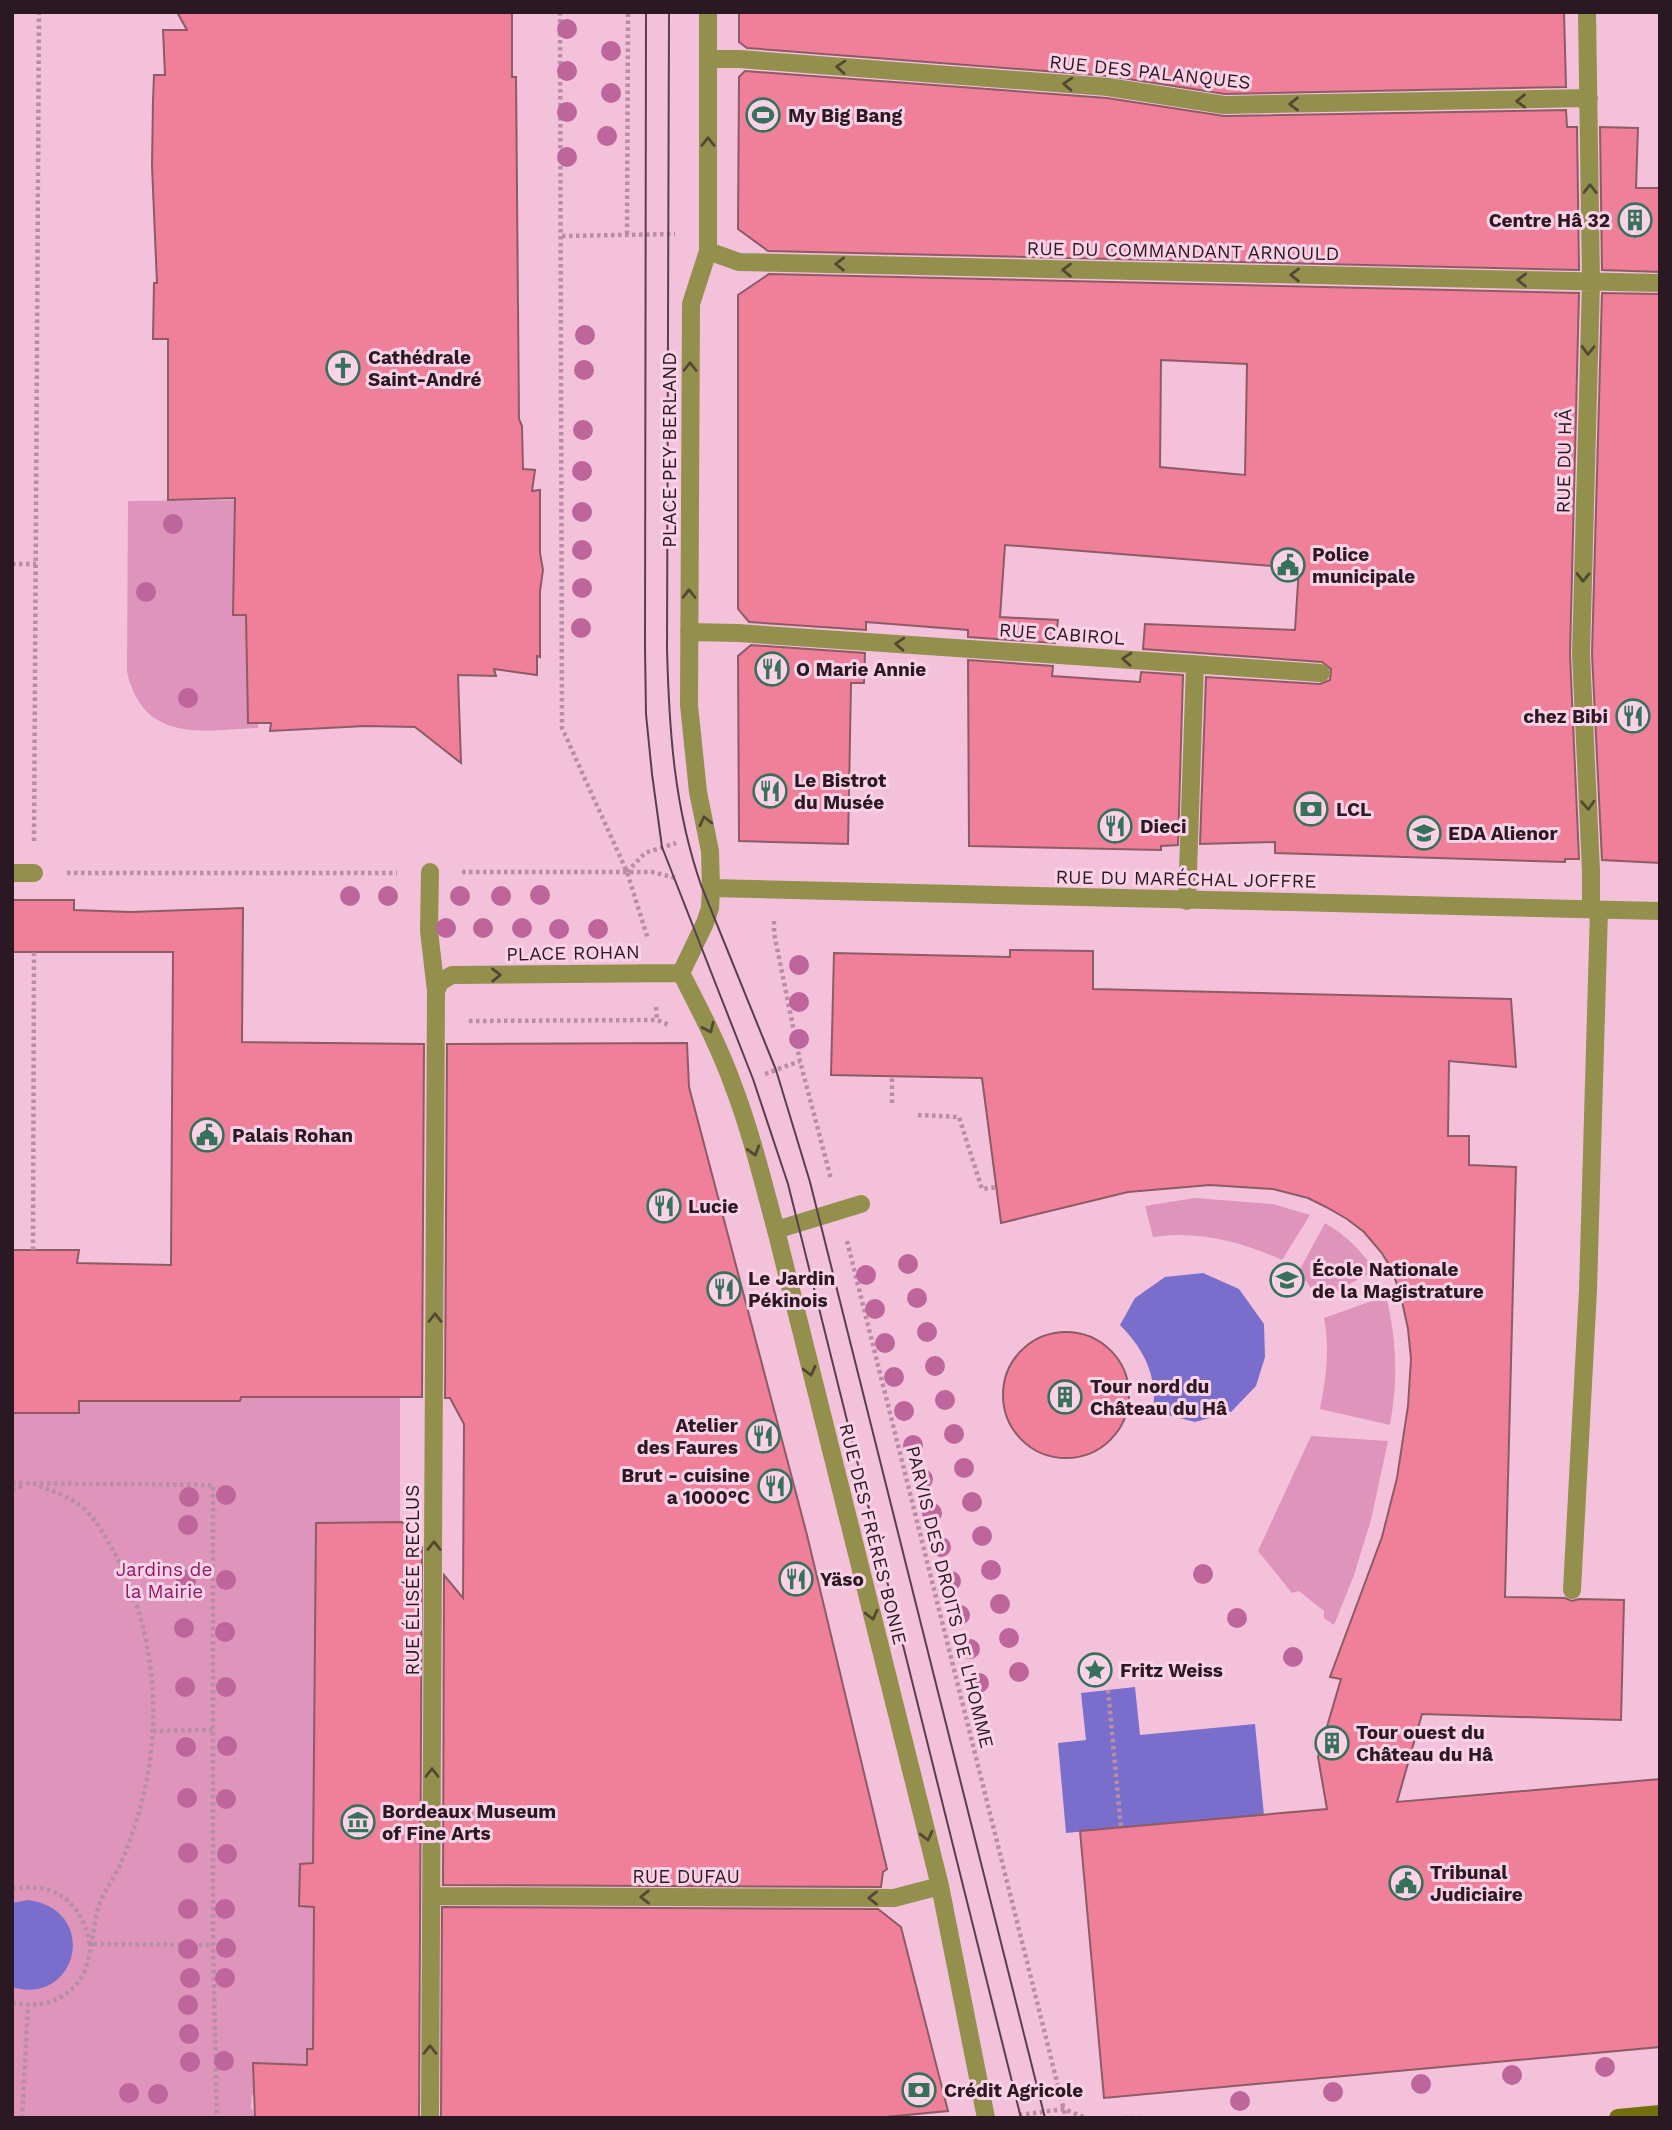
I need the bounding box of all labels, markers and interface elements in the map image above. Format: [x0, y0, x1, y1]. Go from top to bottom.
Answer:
street label: RUE DES PALANQUES [1048, 50, 1252, 94]
one-way arrow [835, 60, 846, 75]
one-way arrow [1062, 77, 1073, 92]
one-way arrow [1516, 93, 1527, 108]
sports icon: My Big Bang [744, 96, 782, 134]
one-way arrow [1288, 96, 1299, 112]
place label: My Big Bang [788, 104, 902, 127]
one-way arrow [700, 136, 716, 147]
one-way arrow [1582, 183, 1598, 194]
building icon: Centre Hâ 32 [1616, 201, 1654, 239]
place label: Centre Hâ 32 [1489, 209, 1610, 232]
street label: RUE DU COMMANDANT ARNOULD [1026, 237, 1340, 265]
one-way arrow [834, 257, 845, 272]
one-way arrow [1062, 262, 1073, 277]
one-way arrow [1289, 267, 1300, 283]
one-way arrow [1517, 272, 1527, 288]
one-way arrow [1581, 345, 1596, 356]
place label: Cathédrale Saint-André [368, 346, 482, 391]
church icon: Cathédrale Saint-André [324, 349, 362, 387]
street label: PLACE PEY BERLAND [658, 352, 681, 548]
one-way arrow [682, 361, 698, 372]
street label: RUE DU HÂ [1552, 408, 1576, 514]
place label: Police municipale [1312, 543, 1415, 588]
public building icon: Police municipale [1269, 546, 1307, 584]
one-way arrow [1575, 572, 1590, 583]
one-way arrow [681, 589, 697, 599]
street label: RUE CABIROL [998, 618, 1126, 650]
one-way arrow [894, 637, 905, 652]
restaurant icon: O Marie Annie [753, 650, 791, 688]
one-way arrow [1121, 652, 1132, 667]
place label: O Marie Annie [796, 658, 926, 681]
restaurant icon: chez Bibi [1614, 697, 1652, 735]
place label: chez Bibi [1523, 705, 1608, 728]
place label: Le Bistrot du Musée [794, 769, 887, 814]
restaurant icon: Le Bistrot du Musée [751, 772, 789, 810]
bank icon: LCL [1292, 790, 1330, 828]
place label: LCL [1336, 798, 1371, 821]
one-way arrow [1581, 799, 1596, 810]
restaurant icon: Dieci [1096, 807, 1134, 845]
school or university icon: EDA Alienor [1405, 814, 1443, 852]
one-way arrow [698, 815, 713, 827]
place label: Dieci [1140, 815, 1186, 838]
place label: EDA Alienor [1448, 822, 1558, 845]
street label: RUE DU MARÉCHAL JOFFRE [1055, 865, 1317, 893]
street label: PLACE ROHAN [506, 940, 640, 966]
one-way arrow [491, 967, 502, 983]
one-way arrow [701, 1021, 715, 1034]
public building icon: Palais Rohan [188, 1116, 226, 1154]
place label: Palais Rohan [232, 1124, 353, 1147]
one-way arrow [746, 1144, 761, 1156]
restaurant icon: Lucie [645, 1187, 683, 1225]
place label: Lucie [688, 1195, 738, 1218]
place label: École Nationale de la Magistrature [1312, 1258, 1484, 1303]
school or university icon: École Nationale de la Magistrature [1268, 1261, 1306, 1299]
place label: Le Jardin Pékinois [748, 1267, 835, 1312]
restaurant icon: Le Jardin Pékinois [705, 1270, 743, 1308]
one-way arrow [427, 1312, 443, 1323]
one-way arrow [802, 1365, 816, 1377]
place label: Tour nord du Château du Hâ [1090, 1375, 1227, 1420]
building icon: Tour nord du Château du Hâ [1046, 1378, 1084, 1416]
place label: Atelier des Faures [637, 1414, 739, 1459]
restaurant icon: Atelier des Faures [744, 1417, 782, 1455]
street label: RUE DES FRÈRES BONIE [834, 1421, 912, 1647]
street label: PARVIS DES DROITS DE L'HOMME [901, 1443, 999, 1751]
place label: Brut - cuisine a 1000°C [621, 1464, 750, 1509]
restaurant icon: Brut - cuisine a 1000°C [756, 1467, 794, 1505]
street label: RUE ÉLISÉE RECLUS [401, 1485, 424, 1675]
one-way arrow [426, 1540, 441, 1551]
park label: Jardins de la Mairie [116, 1558, 212, 1603]
restaurant icon: Yäso [777, 1560, 815, 1598]
place label: Yäso [820, 1568, 864, 1591]
one-way arrow [864, 1609, 878, 1621]
place icon: Fritz Weiss [1076, 1651, 1114, 1689]
place label: Fritz Weiss [1120, 1659, 1223, 1682]
place label: Tour ouest du Château du Hâ [1356, 1721, 1493, 1766]
building icon: Tour ouest du Château du Hâ [1313, 1724, 1351, 1762]
one-way arrow [424, 1767, 440, 1778]
place label: Bordeaux Museum of Fine Arts [382, 1800, 556, 1845]
museum icon: Bordeaux Museum of Fine Arts [339, 1803, 377, 1841]
one-way arrow [919, 1830, 933, 1842]
place label: Tribunal Judiciaire [1430, 1861, 1523, 1906]
public building icon: Tribunal Judiciaire [1387, 1864, 1425, 1902]
street label: RUE DUFAU [632, 1865, 740, 1888]
one-way arrow [640, 1889, 650, 1905]
one-way arrow [867, 1890, 878, 1906]
one-way arrow [422, 2044, 438, 2054]
bank icon: Crédit Agricole [900, 2071, 938, 2109]
place label: Crédit Agricole [944, 2079, 1083, 2102]

